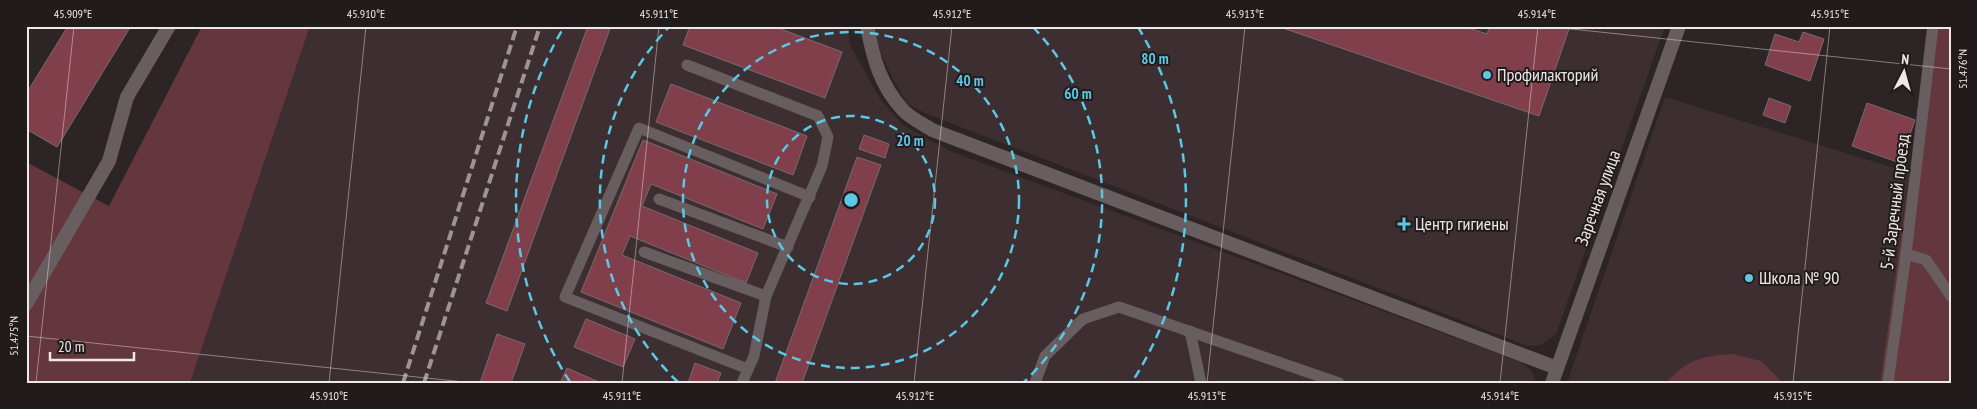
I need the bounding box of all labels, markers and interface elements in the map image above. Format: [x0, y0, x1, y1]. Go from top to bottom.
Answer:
text: 45.909°E [54, 6, 92, 21]
text: 45.910°E [347, 6, 385, 21]
text: 45.911°E [640, 6, 678, 21]
text: 45.912°E [933, 6, 971, 21]
text: 45.913°E [1226, 6, 1264, 21]
text: 45.914°E [1518, 6, 1556, 21]
text: 45.915°E [1811, 6, 1849, 21]
north arrow [1880, 48, 1930, 98]
text: 80 m [1141, 49, 1169, 68]
text: 51.476°N [1955, 49, 1970, 89]
text: N [1901, 50, 1910, 68]
place label: Профилакторий [1497, 63, 1598, 86]
marker: Профилакторий [1481, 69, 1493, 81]
text: 40 m [956, 71, 984, 90]
text: 60 m [1064, 84, 1092, 103]
text: 20 m [896, 131, 924, 150]
street label: 5-й Заречный проезд [1875, 133, 1914, 271]
street label: Заречная улица [1570, 147, 1625, 249]
centre of rings [842, 191, 860, 209]
place label: Центр гигиены [1415, 212, 1509, 235]
marker: Центр гигиены [1397, 217, 1411, 231]
place label: Школа № 90 [1759, 266, 1839, 289]
marker: Школа № 90 [1743, 272, 1755, 284]
text: 51.475°N [6, 316, 21, 356]
scale bar [50, 329, 134, 361]
text: 20 m [58, 337, 84, 356]
text: 45.910°E [310, 388, 348, 403]
text: 45.911°E [603, 388, 641, 403]
text: 45.912°E [896, 388, 934, 403]
text: 45.913°E [1188, 388, 1226, 403]
text: 45.914°E [1481, 388, 1519, 403]
text: 45.915°E [1774, 388, 1812, 403]

